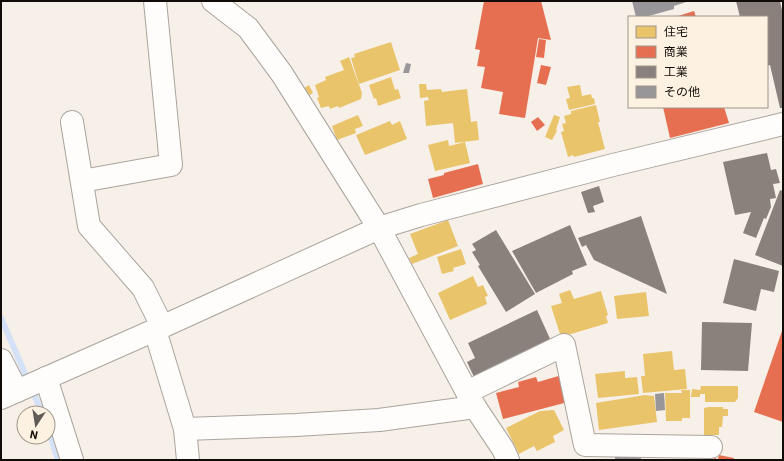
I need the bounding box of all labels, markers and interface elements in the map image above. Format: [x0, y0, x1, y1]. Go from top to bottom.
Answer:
legend [628, 16, 768, 108]
text: 住宅 [664, 25, 688, 39]
text: 商業 [664, 45, 688, 59]
text: 工業 [664, 65, 688, 79]
text: その他 [664, 85, 700, 99]
north arrow [16, 405, 56, 445]
text: N [29, 427, 39, 441]

